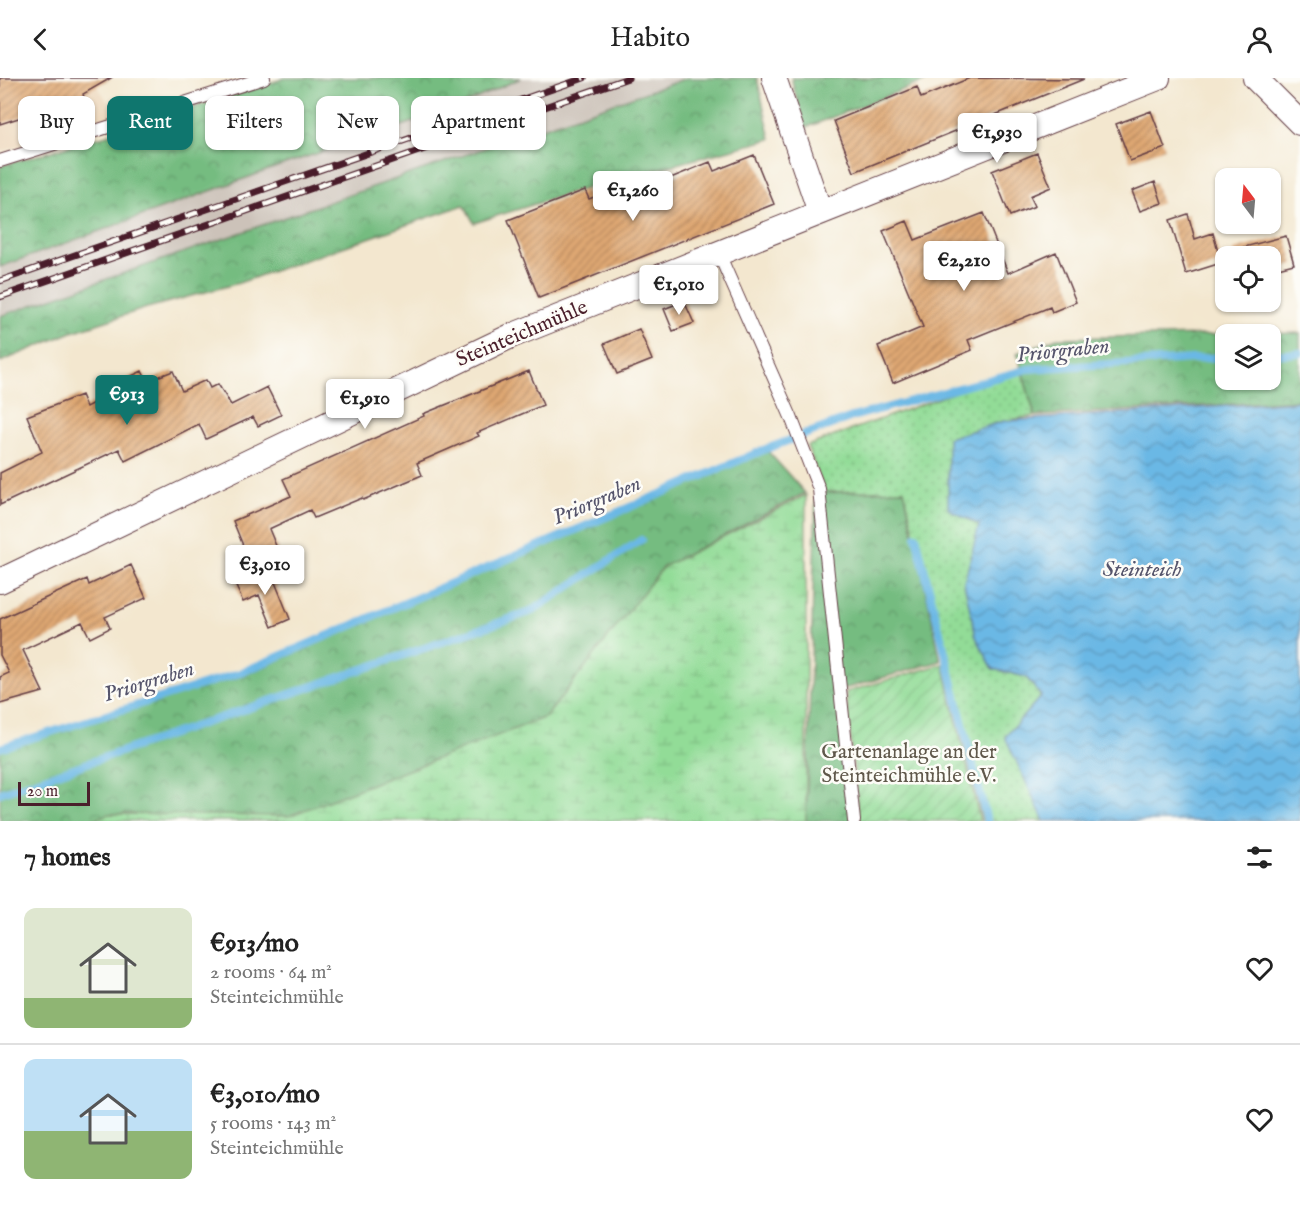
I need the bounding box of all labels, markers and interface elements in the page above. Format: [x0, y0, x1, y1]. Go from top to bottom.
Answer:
text: Habito [610, 22, 690, 56]
icon: back [24, 23, 57, 56]
icon: person [1243, 23, 1276, 56]
chip: Buy [18, 96, 95, 150]
chip: Rent [107, 96, 193, 150]
chip: Filters [205, 96, 304, 150]
chip: New [316, 96, 399, 150]
chip: Apartment [411, 96, 546, 150]
pin: €1,930 [948, 113, 1046, 164]
text: €1,930 [972, 120, 1022, 145]
north arrow [1215, 168, 1281, 234]
map controls [1215, 168, 1281, 390]
pin: €1,260 [584, 171, 682, 222]
text: €1,260 [607, 178, 659, 203]
pin: €2,210 [915, 241, 1013, 292]
button: locate [1215, 246, 1281, 312]
text: €2,210 [938, 248, 991, 273]
pin: €1,010 [630, 265, 728, 316]
text: €1,010 [653, 272, 705, 297]
street label: Steinteichmühle [452, 294, 592, 374]
button: layers [1215, 324, 1281, 390]
water label: Priorgraben [1015, 332, 1111, 370]
pin: €913 [91, 375, 163, 426]
pin: €1,910 [316, 379, 414, 430]
text: €913 [109, 382, 145, 407]
text: €1,910 [340, 386, 390, 411]
water label: Priorgraben [549, 470, 645, 532]
pin: €3,010 [216, 545, 314, 596]
text: €3,010 [239, 552, 291, 577]
water label: Steinteich [1102, 556, 1182, 584]
water label: Priorgraben [100, 655, 198, 709]
park label: Gartenanlage an der Steinteichmühle e.V. [821, 739, 997, 790]
scale bar [18, 779, 90, 806]
text: 20 m [27, 782, 58, 802]
text: 7 homes [24, 841, 111, 874]
icon: filters [1243, 841, 1276, 874]
text: €913/mo [210, 927, 299, 960]
icon: home [72, 932, 144, 1004]
icon: heart [1243, 952, 1276, 985]
text: 2 rooms · 64 m² [210, 960, 332, 985]
text: Steinteichmühle [210, 985, 344, 1010]
text: €3,010/mo [210, 1078, 320, 1111]
icon: home [72, 1083, 144, 1155]
icon: heart [1243, 1103, 1276, 1136]
text: 5 rooms · 143 m² [210, 1111, 336, 1136]
text: Steinteichmühle [210, 1136, 344, 1161]

